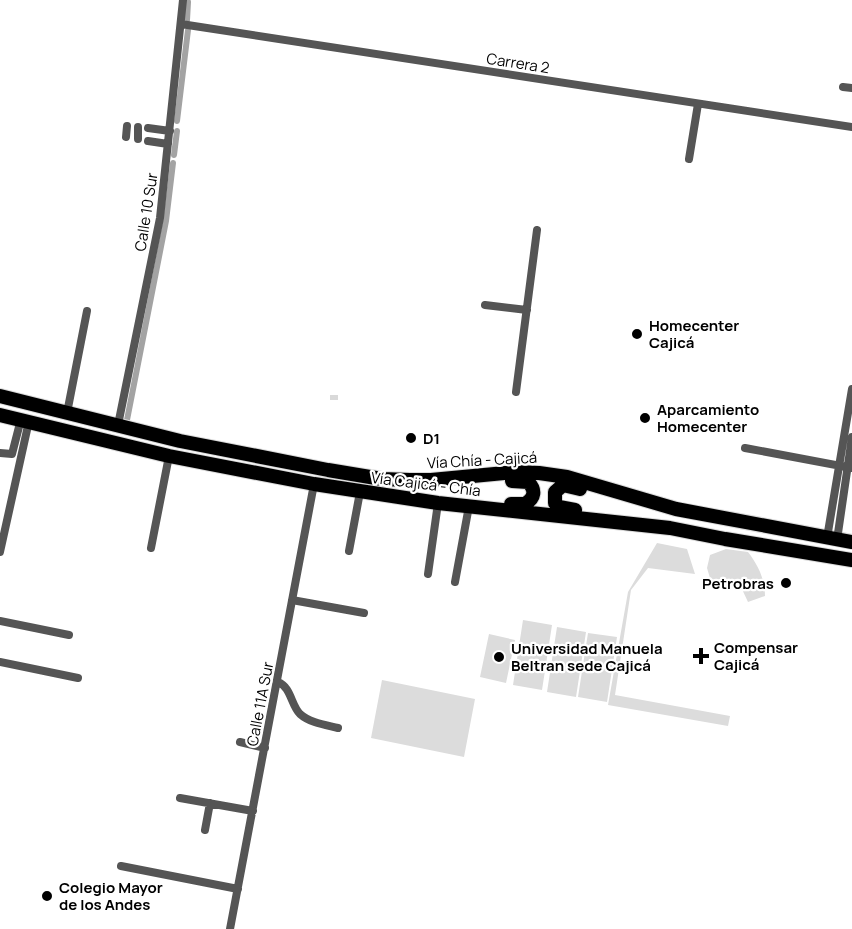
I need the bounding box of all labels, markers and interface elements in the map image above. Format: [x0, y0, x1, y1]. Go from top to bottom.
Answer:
street label: Carrera 2 [485, 48, 551, 78]
street label: Calle 10 Sur [129, 171, 163, 253]
place label: Homecenter Cajicá [649, 315, 739, 353]
marker: Homecenter Cajicá [630, 327, 644, 341]
place label: Aparcamiento Homecenter [657, 399, 759, 437]
marker: Aparcamiento Homecenter [638, 411, 652, 425]
place label: D1 [423, 428, 440, 449]
marker: D1 [404, 431, 418, 445]
street label: Vía Chía - Cajicá [426, 447, 538, 473]
street label: Vía Cajicá - Chía [370, 467, 482, 501]
place label: Petrobras [702, 573, 774, 594]
marker: Petrobras [779, 576, 793, 590]
place label: Compensar Cajicá [714, 637, 798, 675]
place label: Universidad Manuela Beltran sede Cajicá [511, 638, 663, 676]
marker: Compensar Cajicá [692, 647, 710, 665]
marker: Universidad Manuela Beltran sede Cajicá [492, 650, 506, 664]
street label: Calle 11A Sur [242, 659, 279, 748]
place label: Colegio Mayor de los Andes [59, 877, 163, 915]
marker: Colegio Mayor de los Andes [40, 889, 54, 903]

